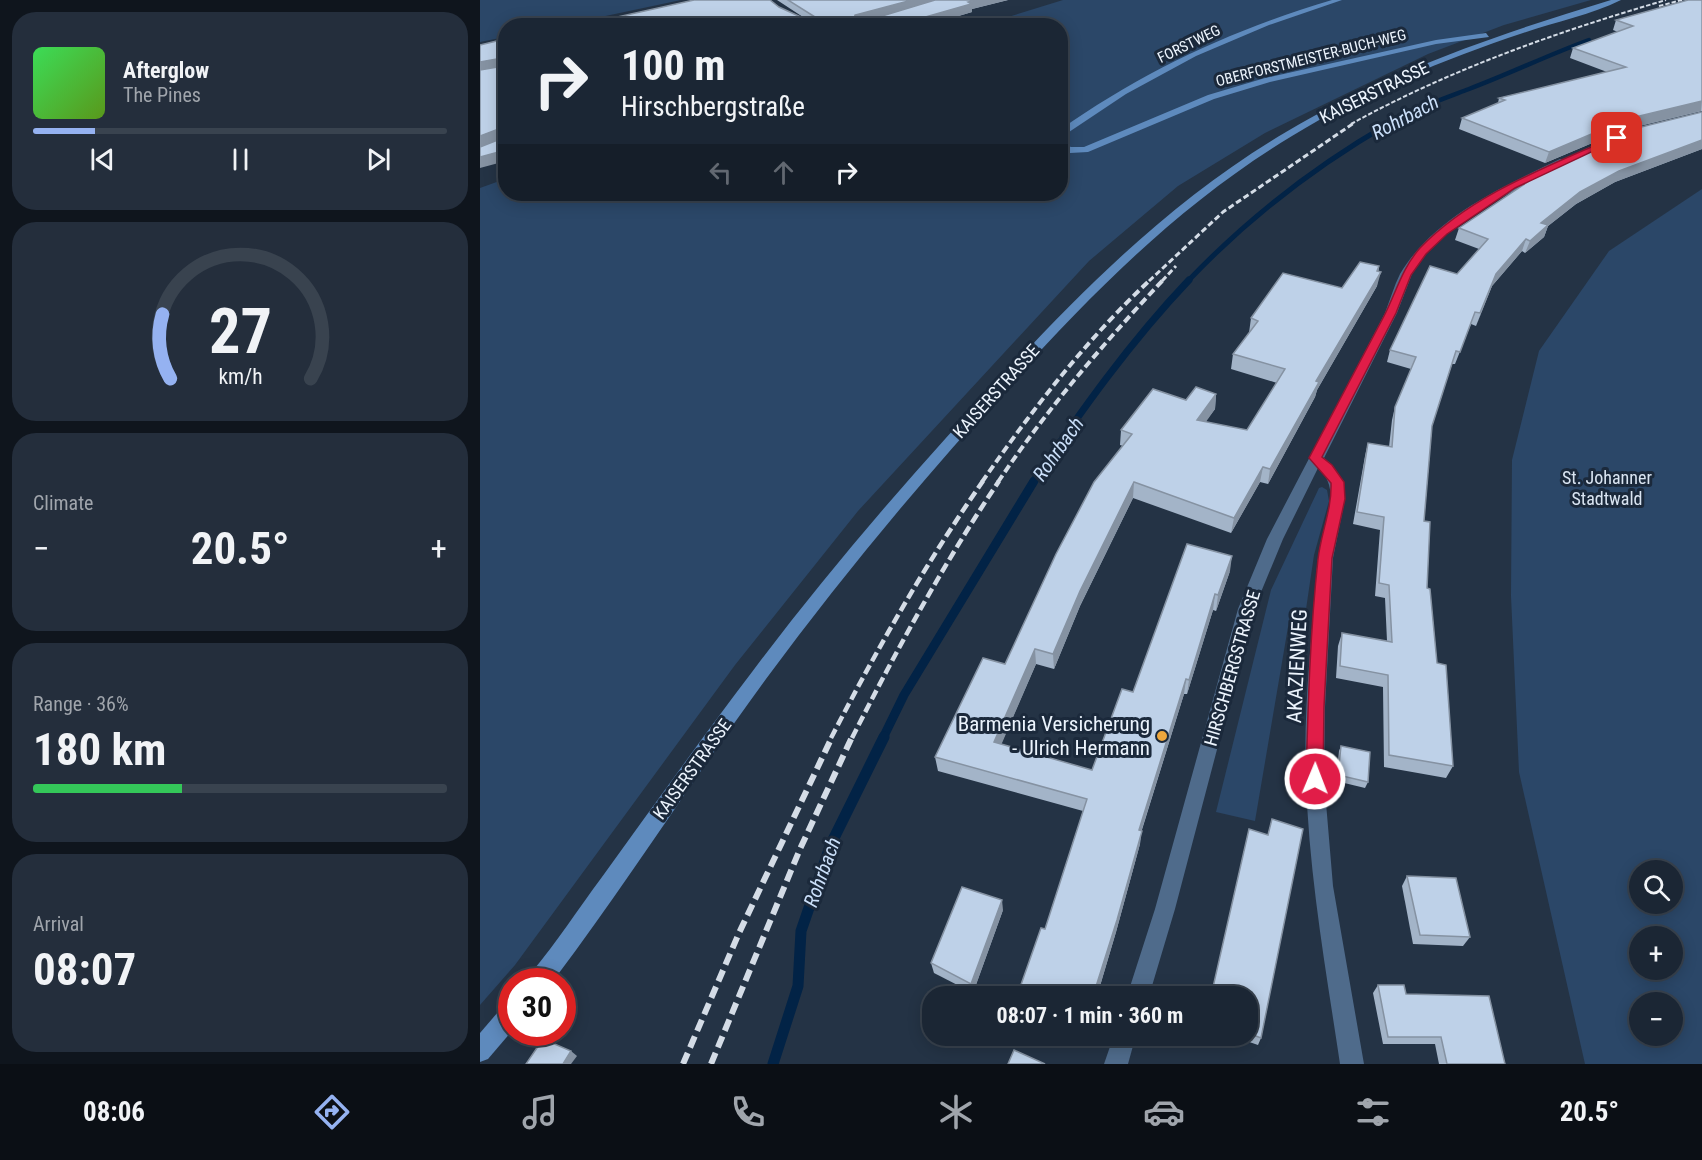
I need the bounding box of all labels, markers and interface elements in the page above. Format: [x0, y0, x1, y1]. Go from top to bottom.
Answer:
street label: FORSTWEG [1155, 21, 1223, 67]
street label: OBERFORSTMEISTER-BUCH-WEG [1214, 26, 1408, 90]
text: 100 m [621, 41, 726, 90]
icon: right [522, 42, 600, 120]
street label: KAISERSTRASSE [1316, 57, 1432, 127]
text: Afterglow [123, 58, 209, 83]
text: The Pines [123, 83, 201, 107]
water label: Rohrbach [1367, 89, 1443, 145]
text: Hirschbergstraße [621, 91, 805, 123]
pin [1591, 112, 1642, 163]
icon: arrive [1600, 121, 1633, 154]
icon: previous [86, 143, 119, 176]
icon: pause [224, 143, 257, 176]
icon: next [362, 143, 395, 176]
icon: left [704, 156, 737, 189]
icon: ahead [767, 156, 800, 189]
icon: right [830, 156, 863, 189]
text: 27 [208, 295, 272, 368]
street label: KAISERSTRASSE [948, 340, 1044, 442]
text: km/h [218, 364, 262, 389]
water label: Rohrbach [1027, 412, 1089, 486]
park label: St. Johanner Stadtwald [1562, 467, 1652, 509]
text: Climate [33, 491, 93, 515]
text: 20.5° [191, 522, 289, 575]
text: − [33, 529, 50, 568]
text: + [431, 529, 447, 568]
street label: HIRSCHBERGSTRASSE [1200, 588, 1264, 748]
street label: AKAZIENWEG [1282, 608, 1312, 724]
text: Range · 36% [33, 692, 129, 716]
place label: Barmenia Versicherung - Ulrich Hermann [958, 712, 1150, 760]
street label: KAISERSTRASSE [649, 715, 735, 823]
text: 180 km [33, 723, 166, 776]
marker: Barmenia Versicherung - Ulrich Hermann [1155, 729, 1169, 743]
position arrow [1283, 747, 1347, 811]
water label: Rohrbach [798, 834, 846, 910]
map controls [1629, 860, 1683, 1046]
button: search [1629, 860, 1683, 914]
text: Arrival [33, 912, 84, 936]
button: + [1629, 926, 1683, 980]
text: 08:07 [33, 943, 136, 996]
speed limit sign: 30 [498, 968, 576, 1046]
button: − [1629, 992, 1683, 1046]
text: 08:07 · 1 min · 360 m [997, 1003, 1183, 1028]
icon: directions [311, 1091, 353, 1133]
icon: music [519, 1091, 561, 1133]
icon: phone [727, 1091, 769, 1133]
icon: climate [935, 1091, 977, 1133]
icon: car [1143, 1091, 1185, 1133]
icon: filters [1352, 1091, 1394, 1133]
text: 08:06 [83, 1096, 145, 1128]
text: 20.5° [1560, 1096, 1619, 1128]

